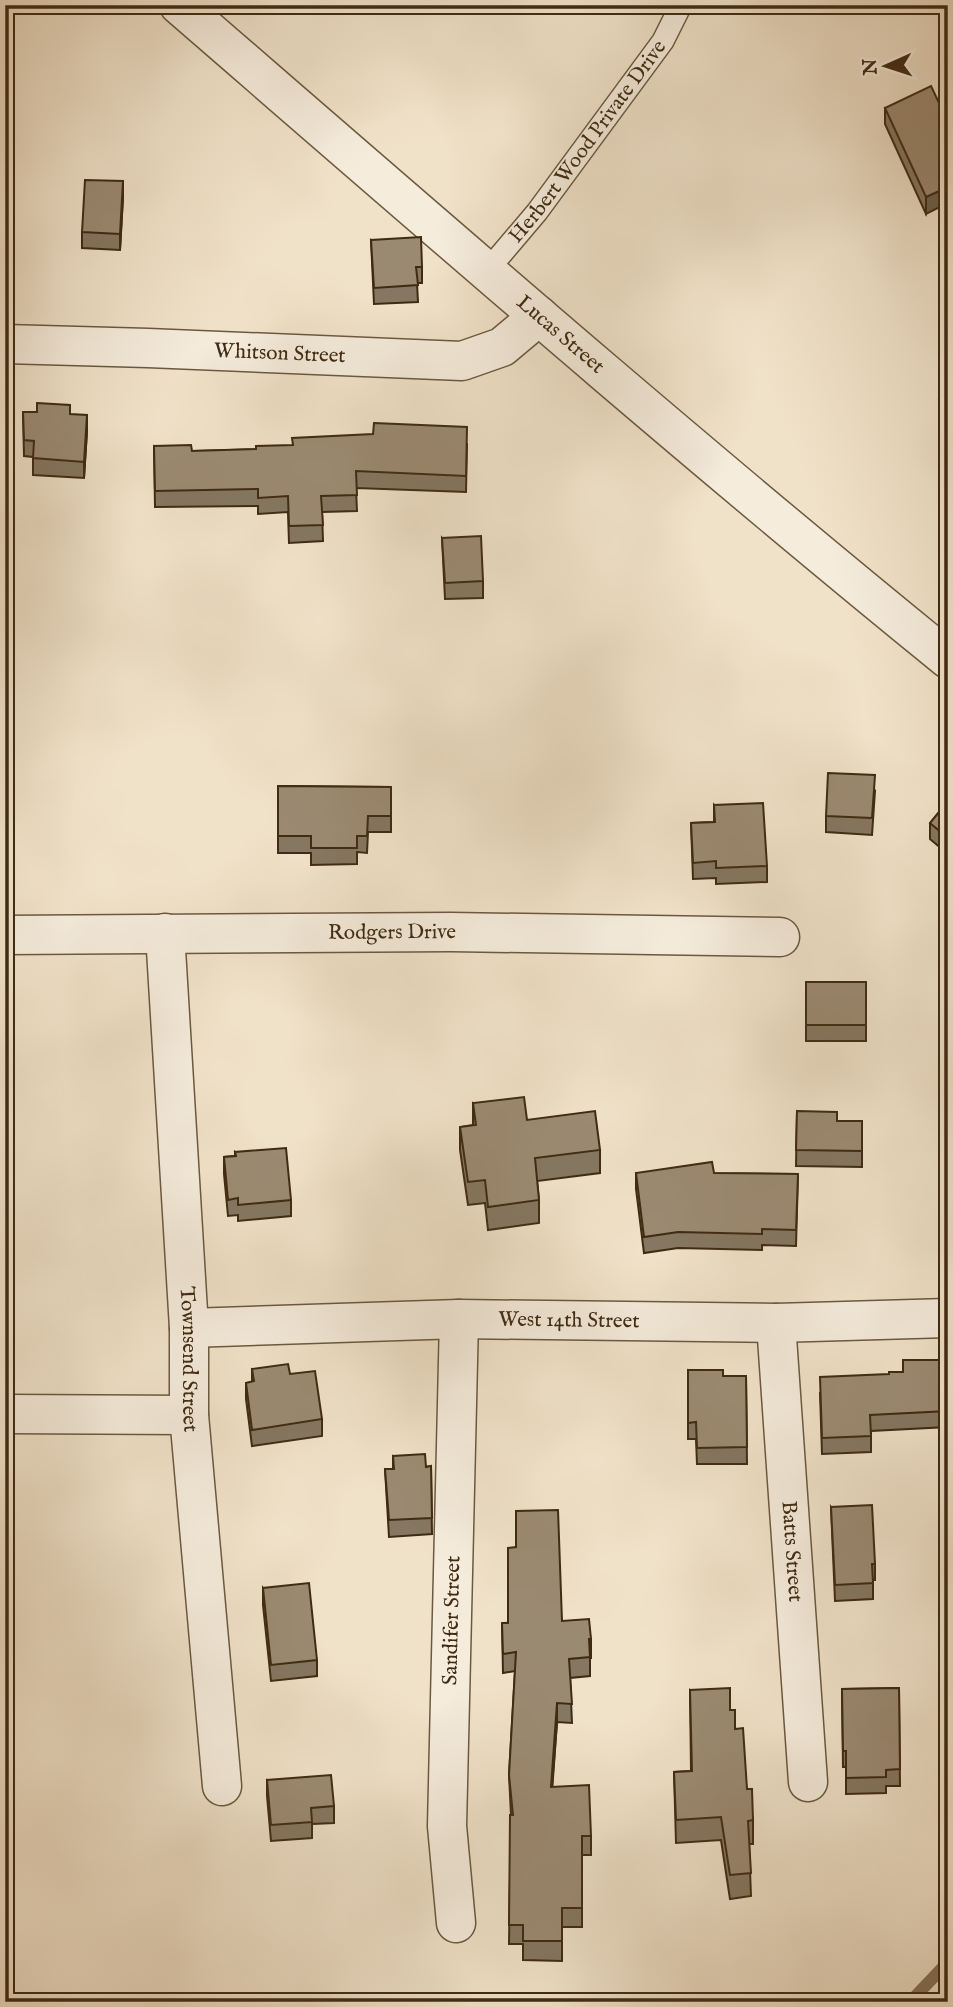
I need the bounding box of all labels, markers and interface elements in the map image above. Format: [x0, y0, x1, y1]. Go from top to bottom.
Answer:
north arrow [852, 32, 922, 102]
street label: Herbert Wood Private Drive [503, 35, 673, 249]
text: N [859, 57, 883, 77]
street label: Lucas Street [511, 289, 610, 380]
street label: Whitson Street [214, 337, 346, 370]
street label: Rodgers Drive [328, 918, 457, 946]
street label: Townsend Street [173, 1286, 204, 1433]
street label: West 14th Street [498, 1306, 640, 1335]
street label: Batts Street [775, 1500, 809, 1603]
street label: Sandifer Street [437, 1555, 467, 1686]

